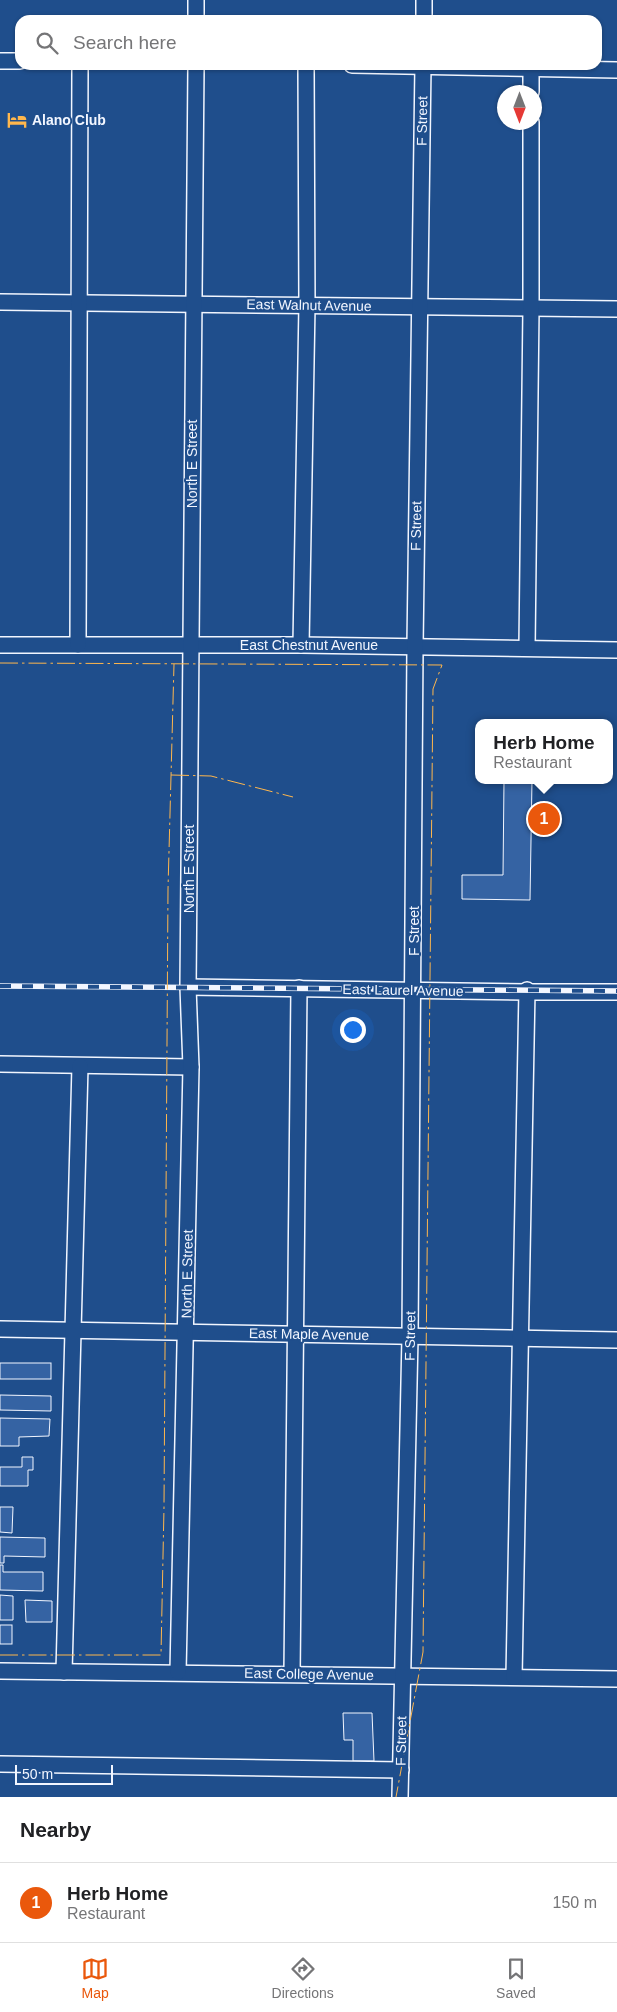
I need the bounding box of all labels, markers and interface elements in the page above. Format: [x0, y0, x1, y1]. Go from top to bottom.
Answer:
search box [15, 15, 602, 70]
icon: search [33, 29, 61, 57]
text: Search here [73, 32, 177, 53]
north arrow [497, 85, 542, 130]
street label: F Street [414, 96, 430, 146]
hotel icon: Alano Club [6, 109, 28, 131]
place label: Alano Club [32, 112, 106, 128]
street label: East Walnut Avenue [246, 296, 372, 314]
street label: North E Street [184, 420, 200, 508]
street label: F Street [408, 501, 424, 551]
street label: East Chestnut Avenue [240, 637, 378, 653]
popup [475, 719, 613, 784]
text: Herb Home [493, 732, 595, 753]
text: Restaurant [493, 754, 572, 771]
pin: 1 [528, 800, 560, 838]
street label: North E Street [181, 825, 197, 913]
street label: F Street [406, 906, 422, 956]
street label: East Laurel Avenue [342, 981, 464, 999]
your location [340, 1017, 366, 1043]
street label: North E Street [178, 1229, 196, 1318]
street label: F Street [402, 1311, 418, 1361]
street label: East Maple Avenue [249, 1325, 370, 1343]
street label: East College Avenue [244, 1665, 374, 1683]
street label: F Street [393, 1716, 409, 1766]
scale bar [15, 1762, 112, 1785]
text: 50 m [22, 1766, 53, 1782]
text: Nearby [20, 1818, 91, 1841]
text: Herb Home [67, 1883, 168, 1904]
text: 1 [32, 1894, 40, 1911]
text: 150 m [553, 1894, 597, 1911]
text: Restaurant [67, 1905, 145, 1922]
tab: Map [81, 1955, 109, 2001]
tab: Directions [272, 1955, 334, 2001]
tab: Saved [496, 1955, 536, 2001]

